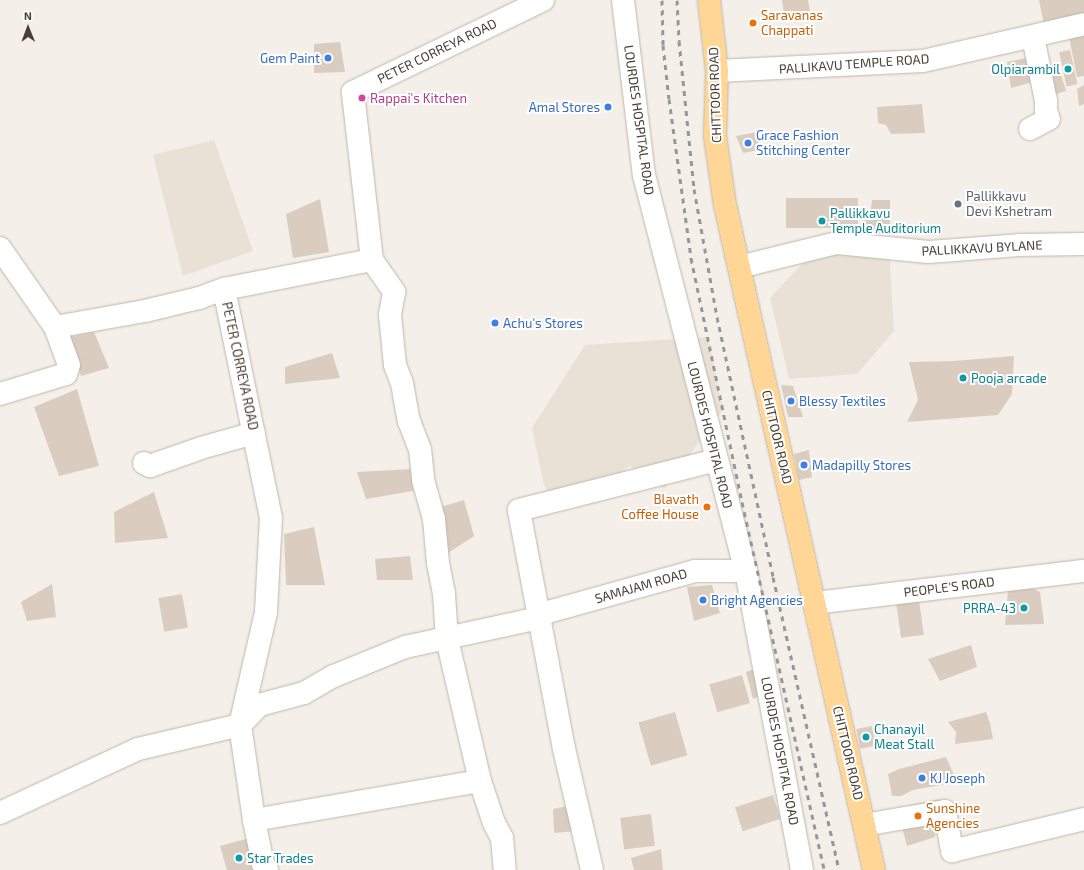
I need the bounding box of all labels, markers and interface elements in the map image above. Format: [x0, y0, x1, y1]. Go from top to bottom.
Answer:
north arrow [8, 8, 48, 48]
place label: Saravanas Chappati [761, 8, 823, 39]
text: N [24, 9, 32, 22]
street label: PETER CORREYA ROAD [375, 15, 499, 87]
marker: Saravanas Chappati [748, 18, 758, 28]
street label: LOURDES HOSPITAL ROAD [621, 44, 657, 196]
street label: CHITTOOR ROAD [706, 47, 724, 143]
place label: Gem Paint [260, 50, 320, 66]
street label: PALLIKAVU TEMPLE ROAD [778, 51, 930, 77]
marker: Gem Paint [323, 53, 333, 63]
place label: Olpiarambil [991, 61, 1060, 77]
marker: Olpiarambil [1063, 64, 1073, 74]
place label: Rappai's Kitchen [370, 90, 467, 106]
marker: Rappai's Kitchen [357, 93, 367, 103]
place label: Amal Stores [528, 99, 600, 115]
marker: Amal Stores [603, 102, 613, 112]
place label: Grace Fashion Stitching Center [756, 128, 850, 159]
marker: Grace Fashion Stitching Center [743, 138, 753, 148]
place label: Pallikkavu Devi Kshetram [966, 189, 1052, 220]
marker: Pallikkavu Devi Kshetram [953, 199, 963, 209]
place label: Pallikkavu Temple Auditorium [830, 206, 941, 237]
marker: Pallikkavu Temple Auditorium [817, 216, 827, 226]
street label: PALLIKKAVU BYLANE [921, 237, 1043, 259]
street label: PETER CORREYA ROAD [219, 300, 261, 432]
place label: Achu's Stores [503, 315, 583, 331]
marker: Achu's Stores [490, 318, 500, 328]
street label: LOURDES HOSPITAL ROAD [684, 360, 736, 510]
place label: Pooja arcade [971, 370, 1047, 386]
marker: Pooja arcade [958, 373, 968, 383]
street label: CHITTOOR ROAD [759, 388, 795, 486]
place label: Blessy Textiles [799, 393, 886, 409]
marker: Blessy Textiles [786, 396, 796, 406]
place label: Madapilly Stores [812, 457, 911, 473]
marker: Madapilly Stores [799, 460, 809, 470]
place label: Blavath Coffee House [621, 492, 699, 523]
marker: Blavath Coffee House [702, 502, 712, 512]
street label: SAMAJAM ROAD [593, 565, 689, 607]
street label: PEOPLE'S ROAD [903, 574, 995, 600]
place label: Bright Agencies [711, 592, 803, 608]
marker: Bright Agencies [698, 595, 708, 605]
place label: PRRA-43 [963, 600, 1016, 616]
marker: PRRA-43 [1019, 603, 1029, 613]
street label: LOURDES HOSPITAL ROAD [758, 675, 802, 827]
street label: CHITTOOR ROAD [830, 704, 866, 802]
place label: Chanayil Meat Stall [874, 722, 934, 753]
marker: Chanayil Meat Stall [861, 732, 871, 742]
place label: KJ Joseph [930, 770, 985, 786]
marker: KJ Joseph [917, 773, 927, 783]
place label: Sunshine Agencies [926, 801, 980, 832]
marker: Sunshine Agencies [913, 811, 923, 821]
place label: Star Trades [247, 850, 314, 866]
marker: Star Trades [234, 853, 244, 863]

